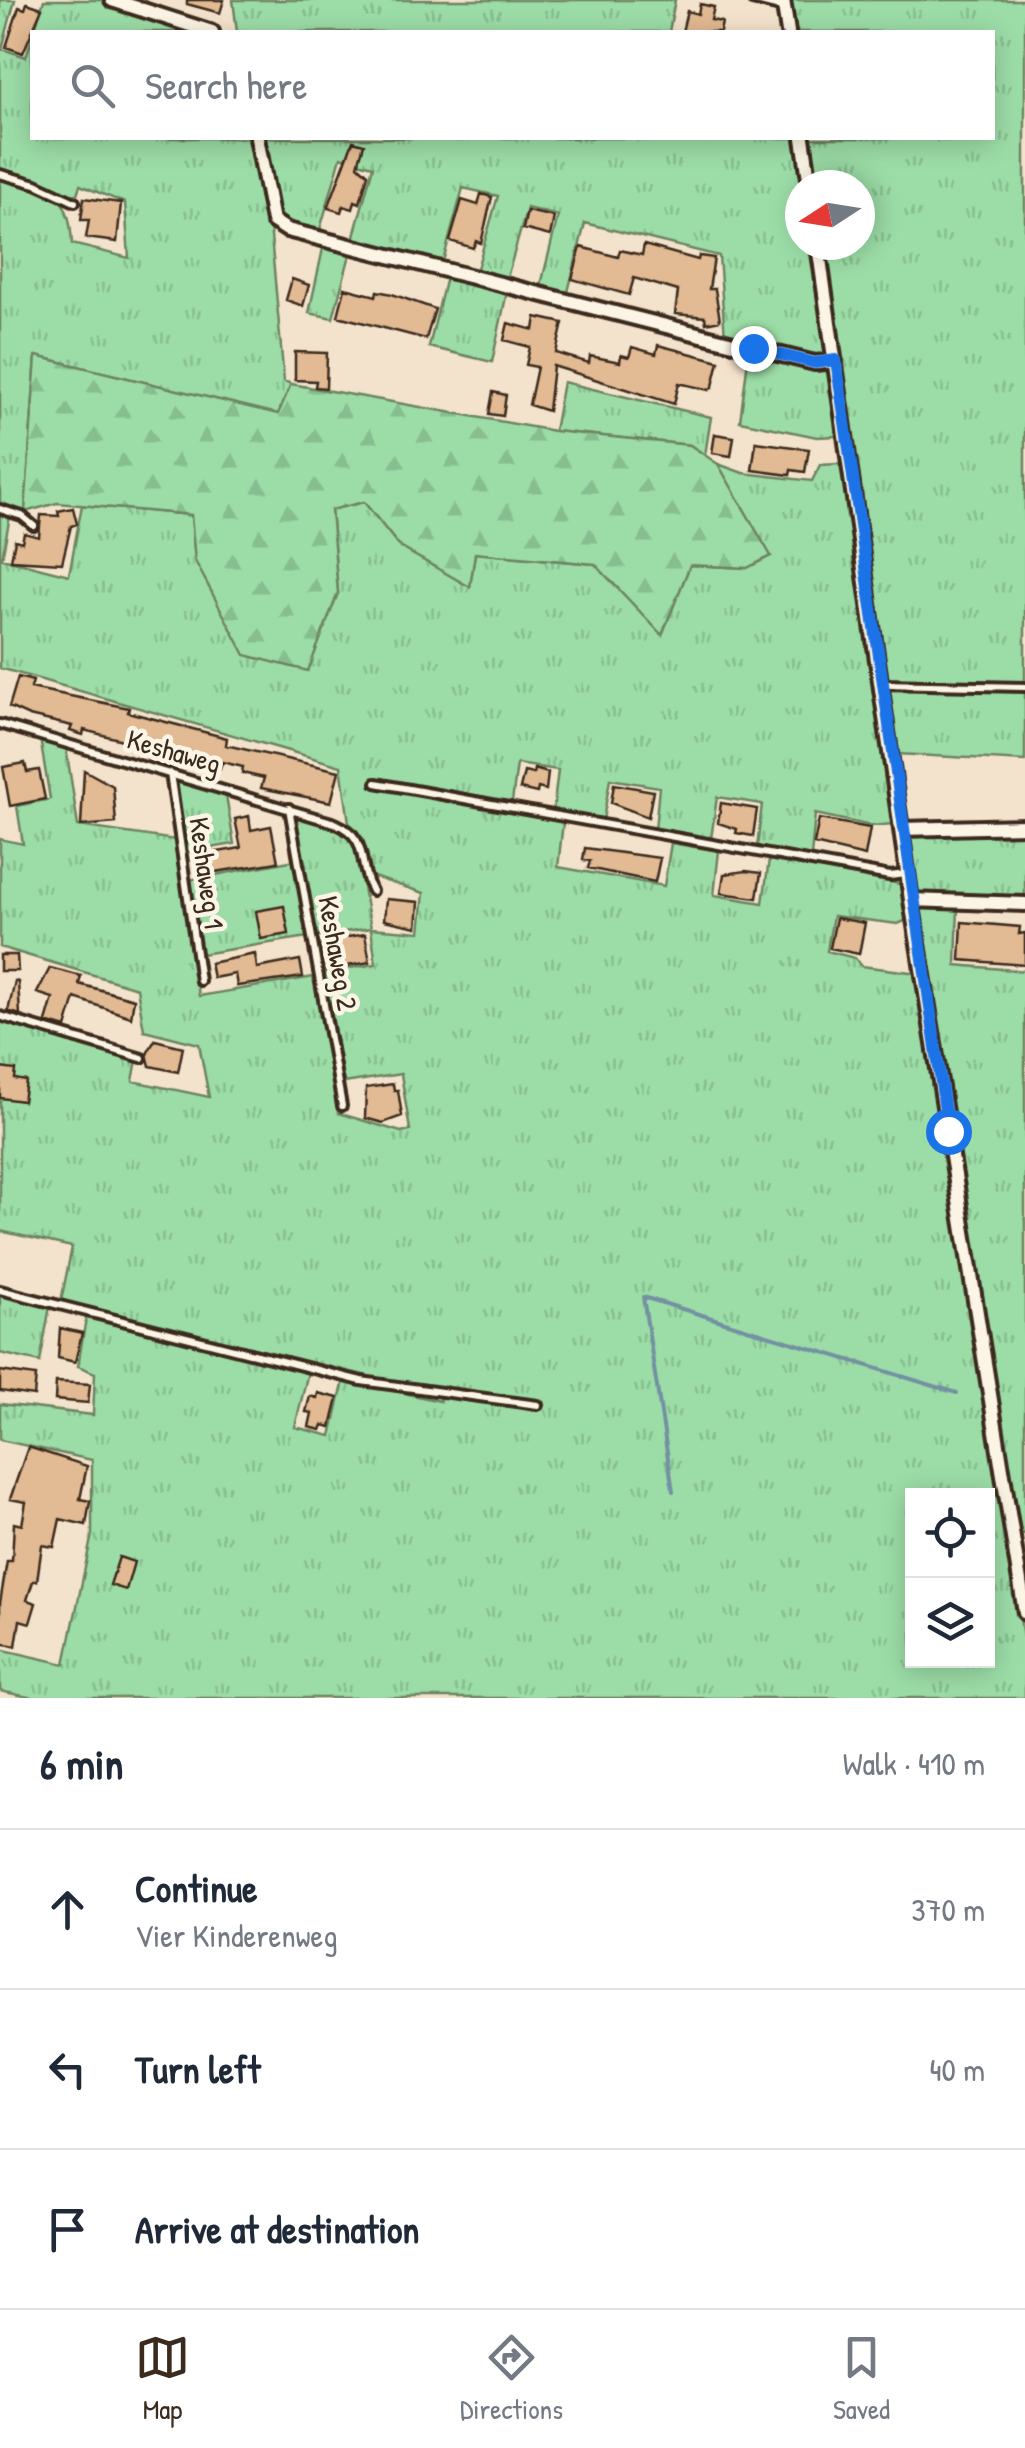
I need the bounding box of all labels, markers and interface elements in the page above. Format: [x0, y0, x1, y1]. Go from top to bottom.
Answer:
search box [30, 30, 995, 140]
icon: search [65, 58, 120, 113]
text: Search here [145, 59, 307, 111]
north arrow [785, 170, 875, 260]
route end [731, 326, 777, 372]
street label: Keshaweg [123, 720, 225, 782]
street label: Keshaweg 1 [180, 815, 234, 931]
street label: Keshaweg 2 [309, 893, 367, 1013]
route start [926, 1109, 972, 1155]
map controls [905, 1488, 995, 1668]
button: locate [905, 1488, 995, 1578]
button: layers [905, 1578, 995, 1668]
text: 6 min [40, 1735, 123, 1792]
text: Walk · 410 m [843, 1742, 985, 1785]
text: Continue [135, 1862, 257, 1914]
icon: ahead [40, 1882, 95, 1937]
text: 370 m [911, 1888, 985, 1931]
text: Vier Kinderenweg [135, 1914, 337, 1957]
icon: left [40, 2042, 95, 2097]
text: Turn left [135, 2043, 260, 2095]
text: 40 m [930, 2048, 985, 2091]
icon: arrive [40, 2202, 95, 2257]
text: Arrive at destination [135, 2203, 419, 2255]
tab: Map [135, 2330, 190, 2428]
tab: Directions [460, 2330, 563, 2428]
tab: Saved [833, 2330, 890, 2428]

